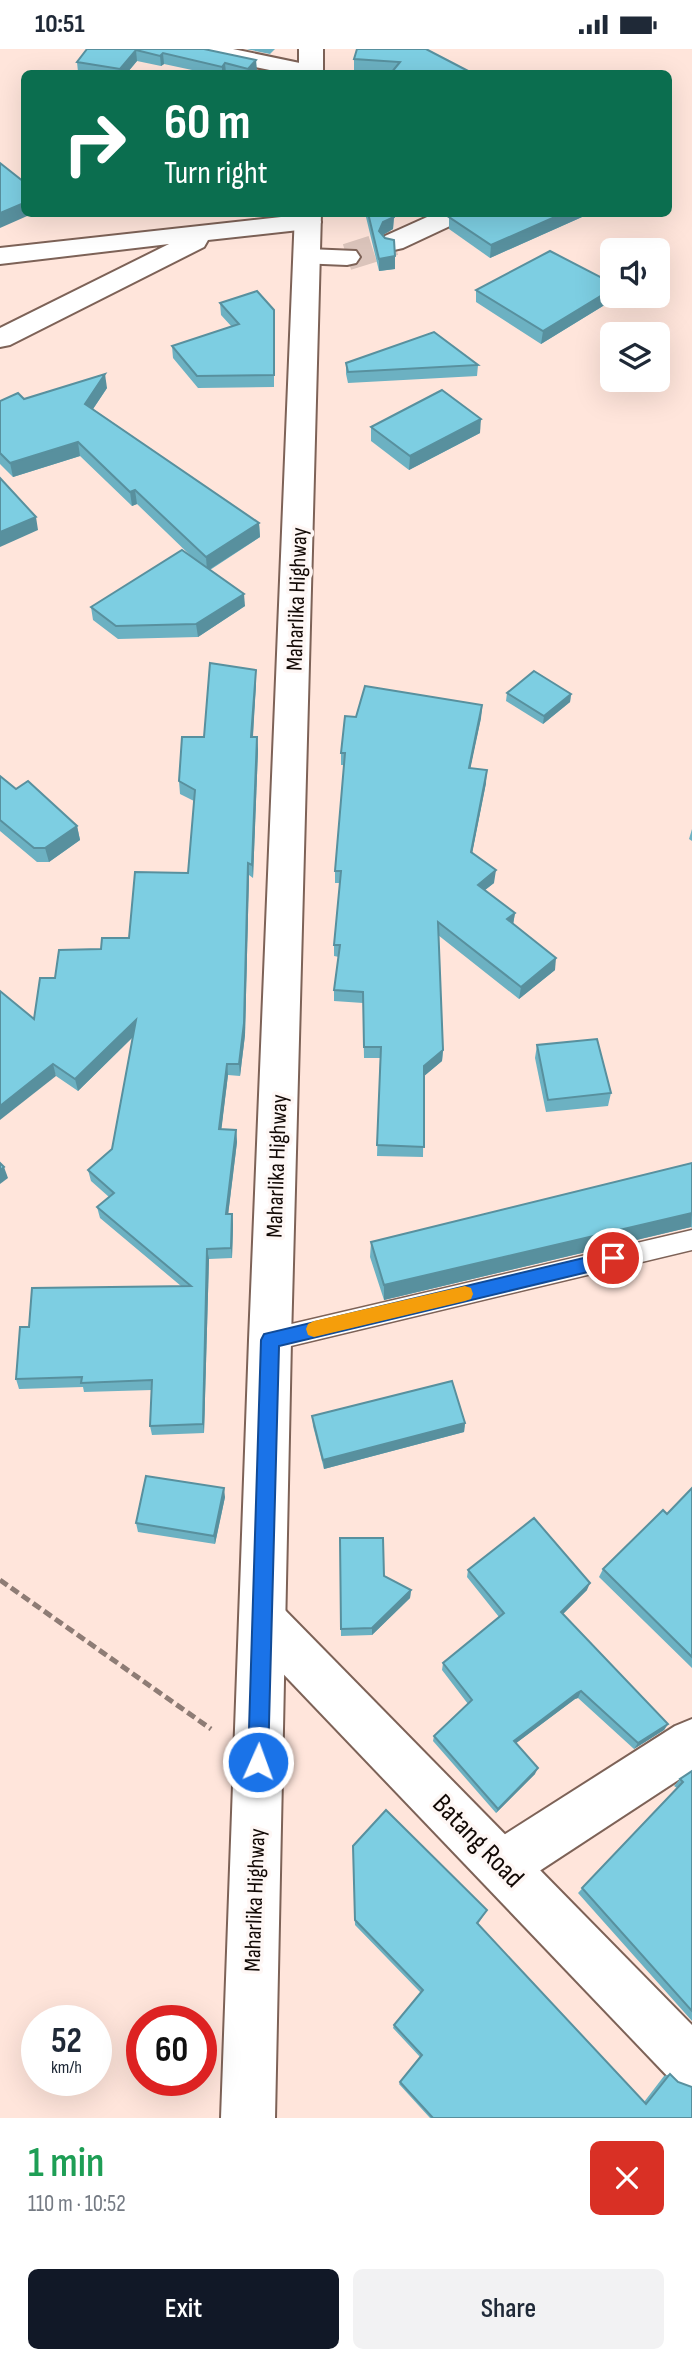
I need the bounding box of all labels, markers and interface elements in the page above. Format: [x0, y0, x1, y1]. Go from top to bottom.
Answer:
text: 10:51 [35, 9, 85, 40]
text: 60 m [164, 94, 251, 153]
icon: right [49, 98, 140, 189]
text: Turn right [164, 154, 268, 193]
map controls [600, 238, 670, 392]
button: sound [600, 238, 670, 308]
button: layers [600, 322, 670, 392]
street label: Maharlika Highway [281, 527, 313, 671]
street label: Maharlika Highway [261, 1094, 293, 1238]
pin [583, 1228, 643, 1288]
icon: arrive [594, 1239, 632, 1277]
position arrow [221, 1725, 295, 1799]
street label: Batang Road [425, 1788, 530, 1895]
street label: Maharlika Highway [239, 1828, 271, 1972]
speed limit sign: 60 [126, 2005, 217, 2096]
text: 52 [51, 2020, 82, 2063]
text: km/h [51, 2057, 82, 2078]
text: 1 min [28, 2138, 104, 2189]
button: close [590, 2141, 664, 2215]
text: 110 m · 10:52 [28, 2190, 126, 2218]
button: Exit [28, 2269, 339, 2349]
button: Share [353, 2269, 664, 2349]

